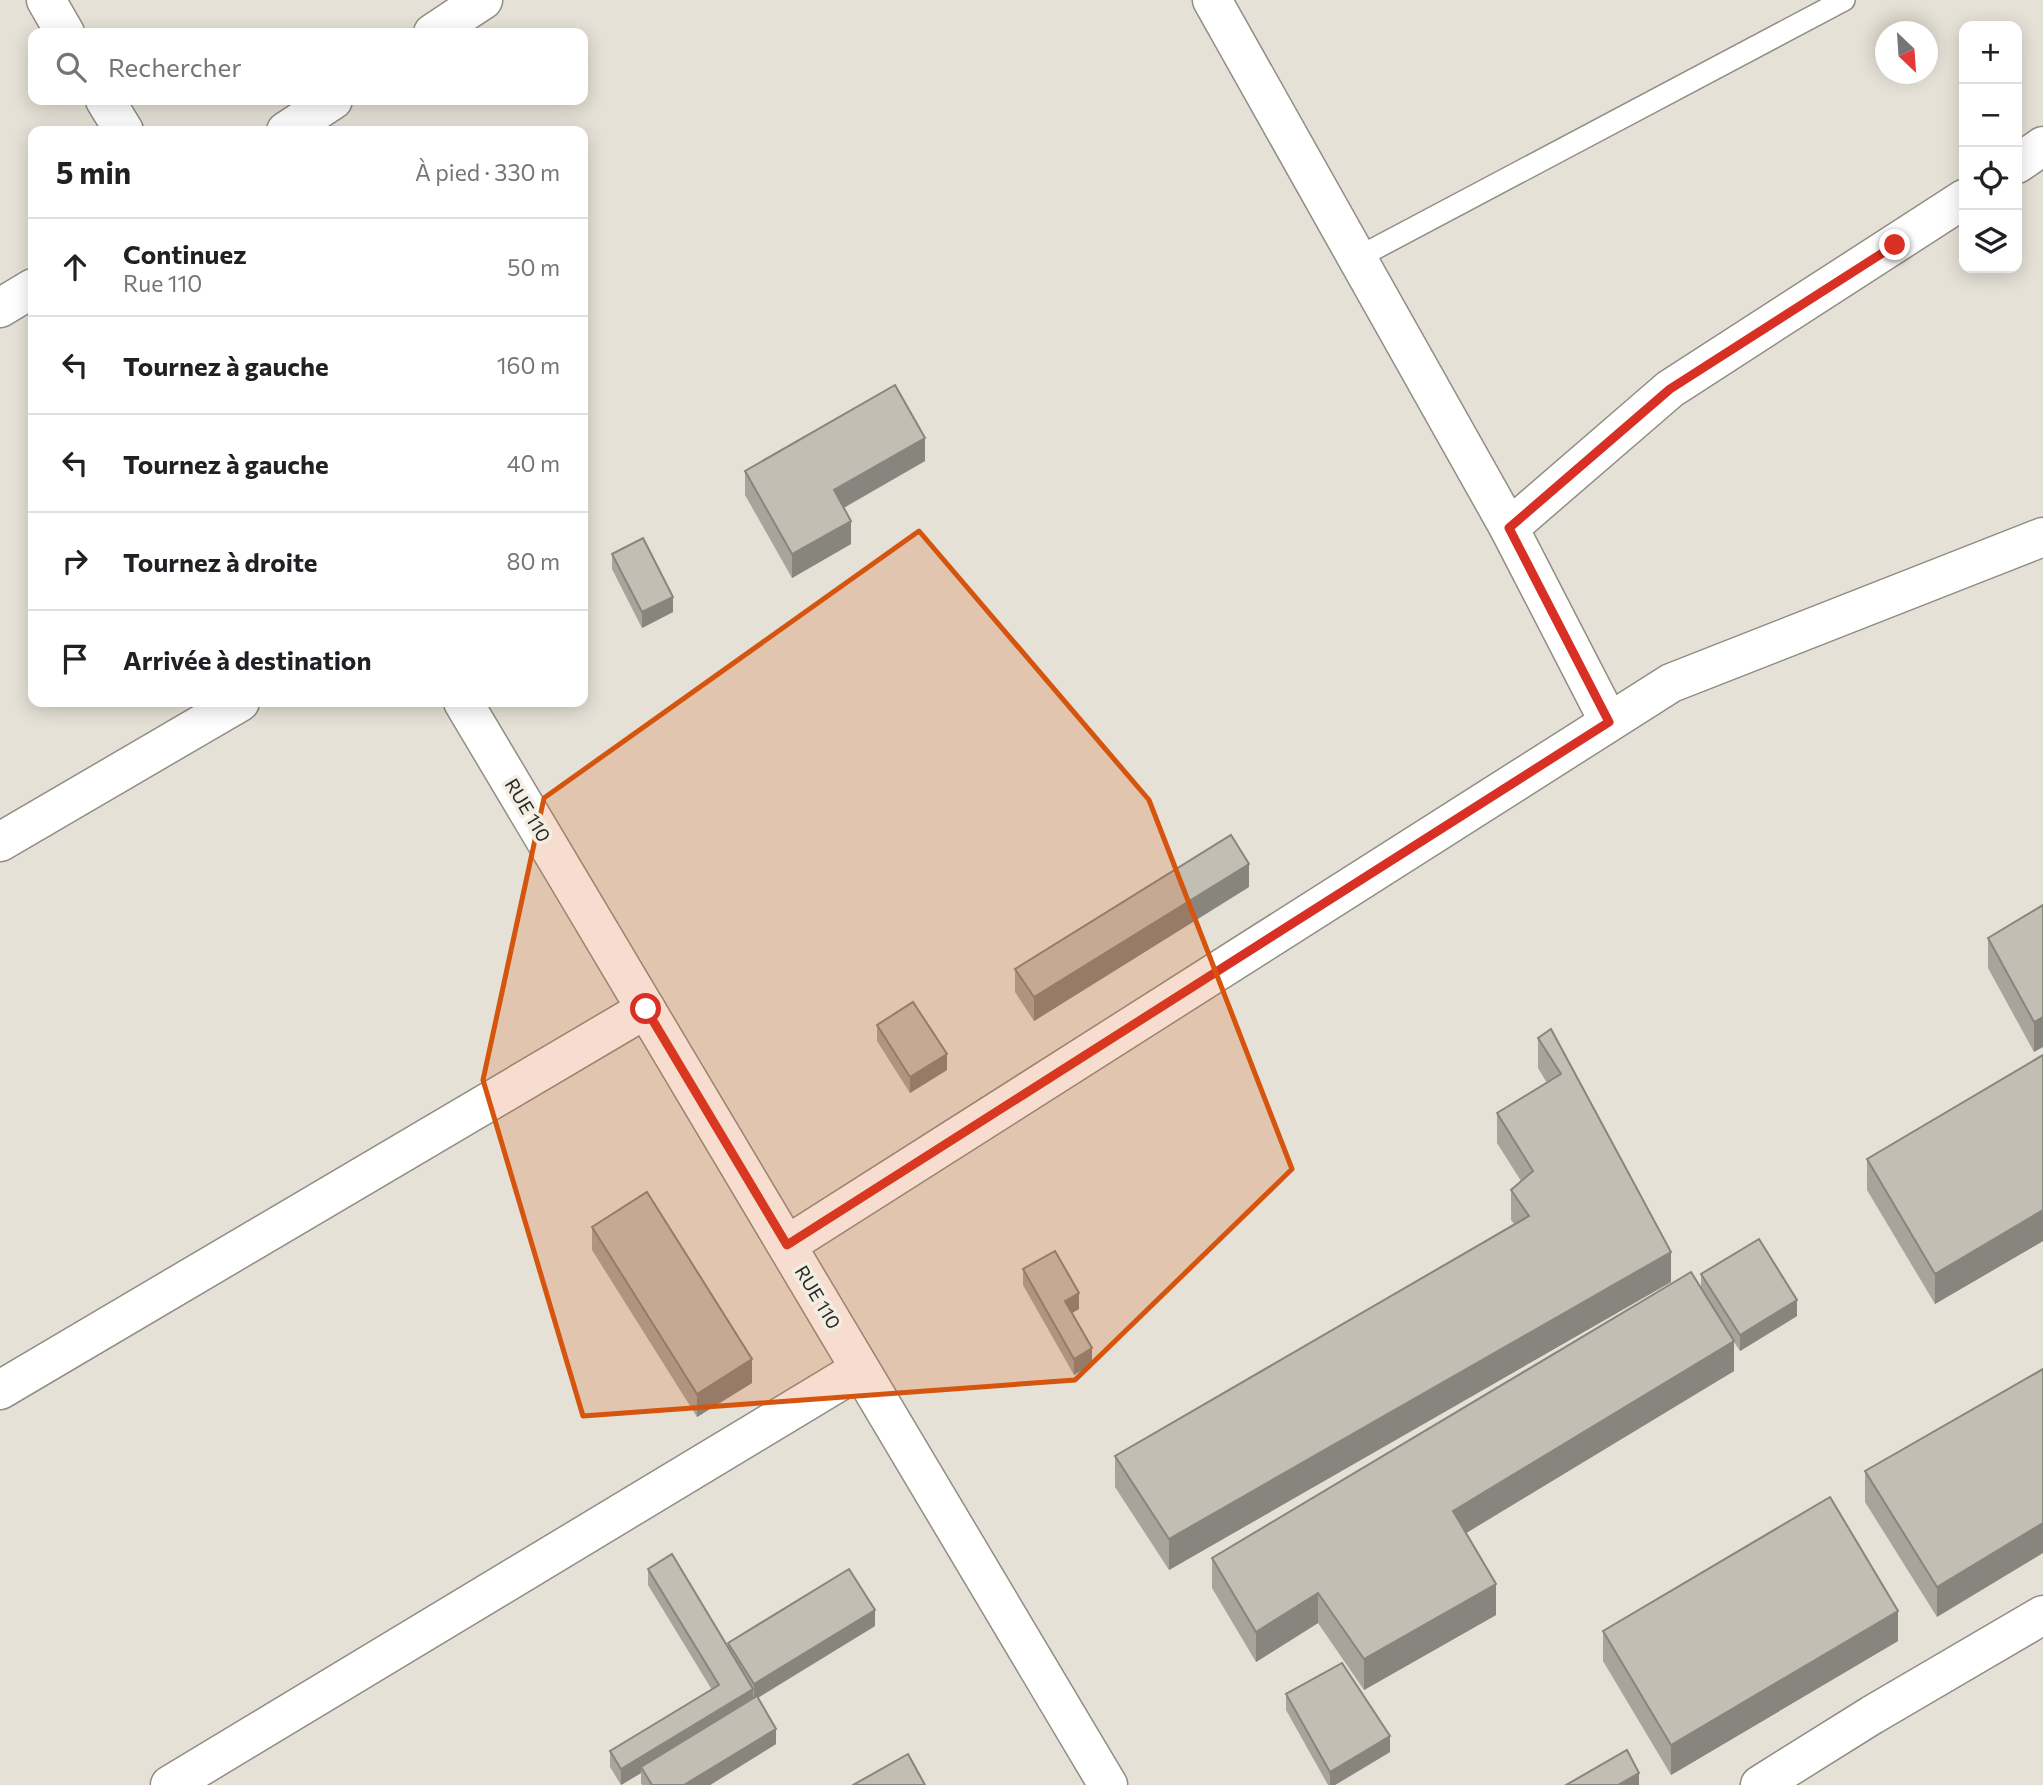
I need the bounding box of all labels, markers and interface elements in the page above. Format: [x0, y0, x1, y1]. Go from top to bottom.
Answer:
north arrow [1875, 21, 1938, 84]
map controls [1959, 21, 2022, 273]
button: + [1959, 21, 2022, 84]
search box [28, 28, 588, 105]
icon: search [52, 48, 90, 86]
text: Rechercher [108, 51, 242, 82]
button: − [1959, 84, 2022, 147]
button: locate [1959, 147, 2022, 210]
text: 5 min [56, 153, 131, 190]
text: À pied · 330 m [415, 158, 560, 186]
button: layers [1959, 210, 2022, 273]
route end [1879, 229, 1910, 260]
text: Continuez [123, 238, 247, 269]
icon: ahead [56, 248, 94, 286]
text: 50 m [507, 253, 560, 281]
text: Rue 110 [123, 269, 202, 297]
icon: left [56, 346, 94, 384]
text: Tournez à gauche [123, 350, 329, 381]
text: 160 m [497, 351, 560, 379]
icon: left [56, 444, 94, 482]
text: Tournez à gauche [123, 448, 329, 479]
text: 40 m [507, 449, 560, 477]
icon: right [56, 542, 94, 580]
text: Tournez à droite [123, 546, 318, 577]
text: 80 m [507, 547, 560, 575]
icon: arrive [56, 640, 94, 678]
text: Arrivée à destination [123, 644, 371, 675]
street label: RUE 110 [501, 774, 556, 846]
route start [630, 993, 661, 1024]
street label: RUE 110 [791, 1261, 846, 1333]

